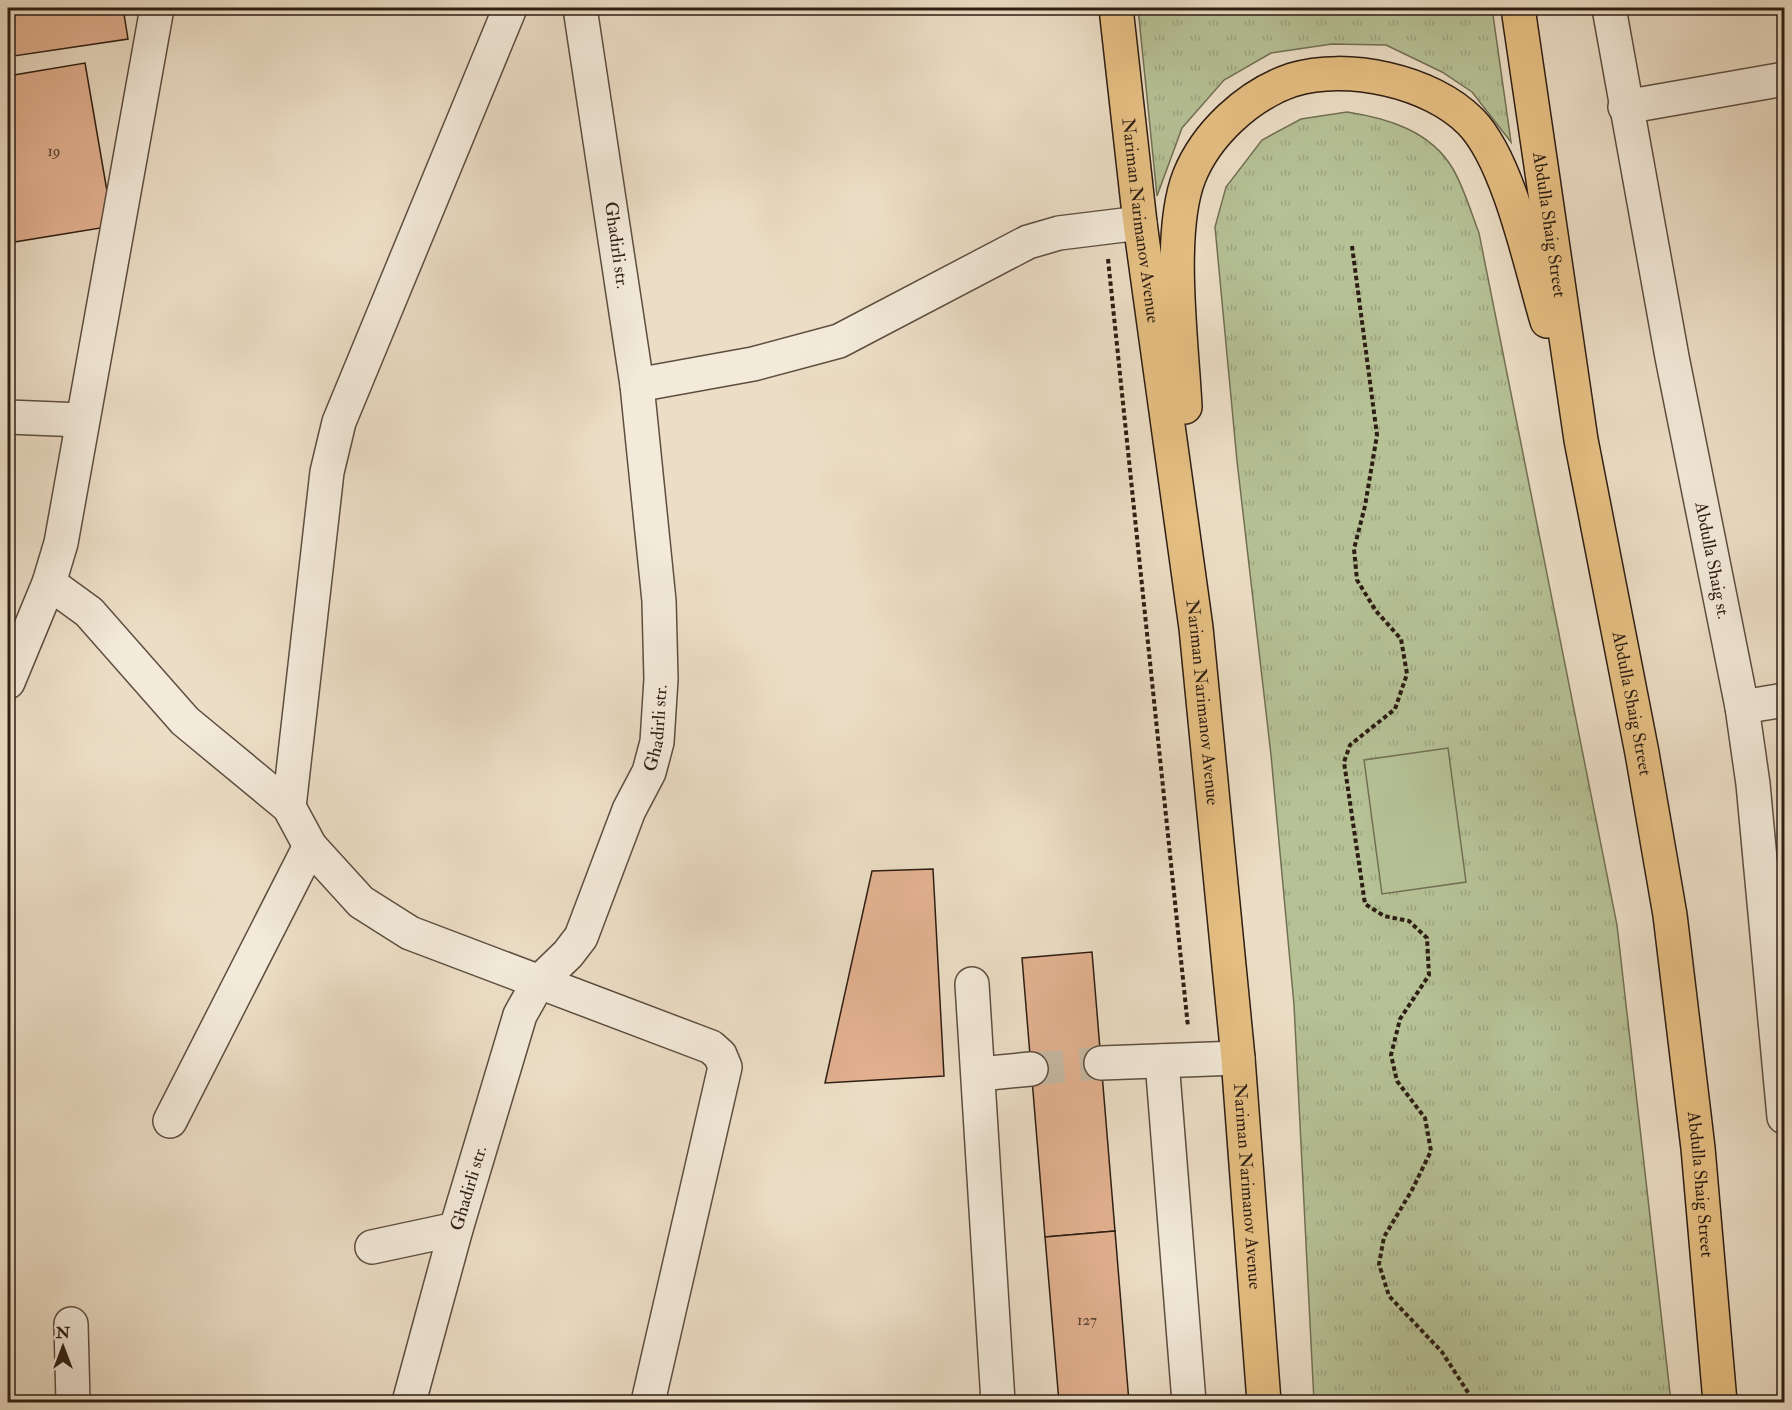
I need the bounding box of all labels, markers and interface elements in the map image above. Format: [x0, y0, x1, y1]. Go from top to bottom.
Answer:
street label: Nariman Narimanov Avenue [1116, 117, 1165, 325]
house number: 19 [48, 142, 60, 161]
street label: Abdulla Shaig Street [1527, 150, 1571, 299]
street label: Ghadirli str. [599, 200, 634, 290]
street label: Abdulla Shaig st. [1689, 499, 1735, 621]
street label: Nariman Narimanov Avenue [1180, 598, 1224, 807]
street label: Abdulla Shaig Street [1606, 628, 1657, 778]
street label: Ghadirli str. [639, 684, 673, 774]
street label: Nariman Narimanov Avenue [1228, 1083, 1266, 1291]
street label: Abdulla Shaig Street [1682, 1109, 1718, 1259]
street label: Ghadirli str. [445, 1143, 492, 1233]
house number: 127 [1077, 1311, 1097, 1330]
north arrow [33, 1317, 93, 1377]
text: N [55, 1323, 71, 1343]

